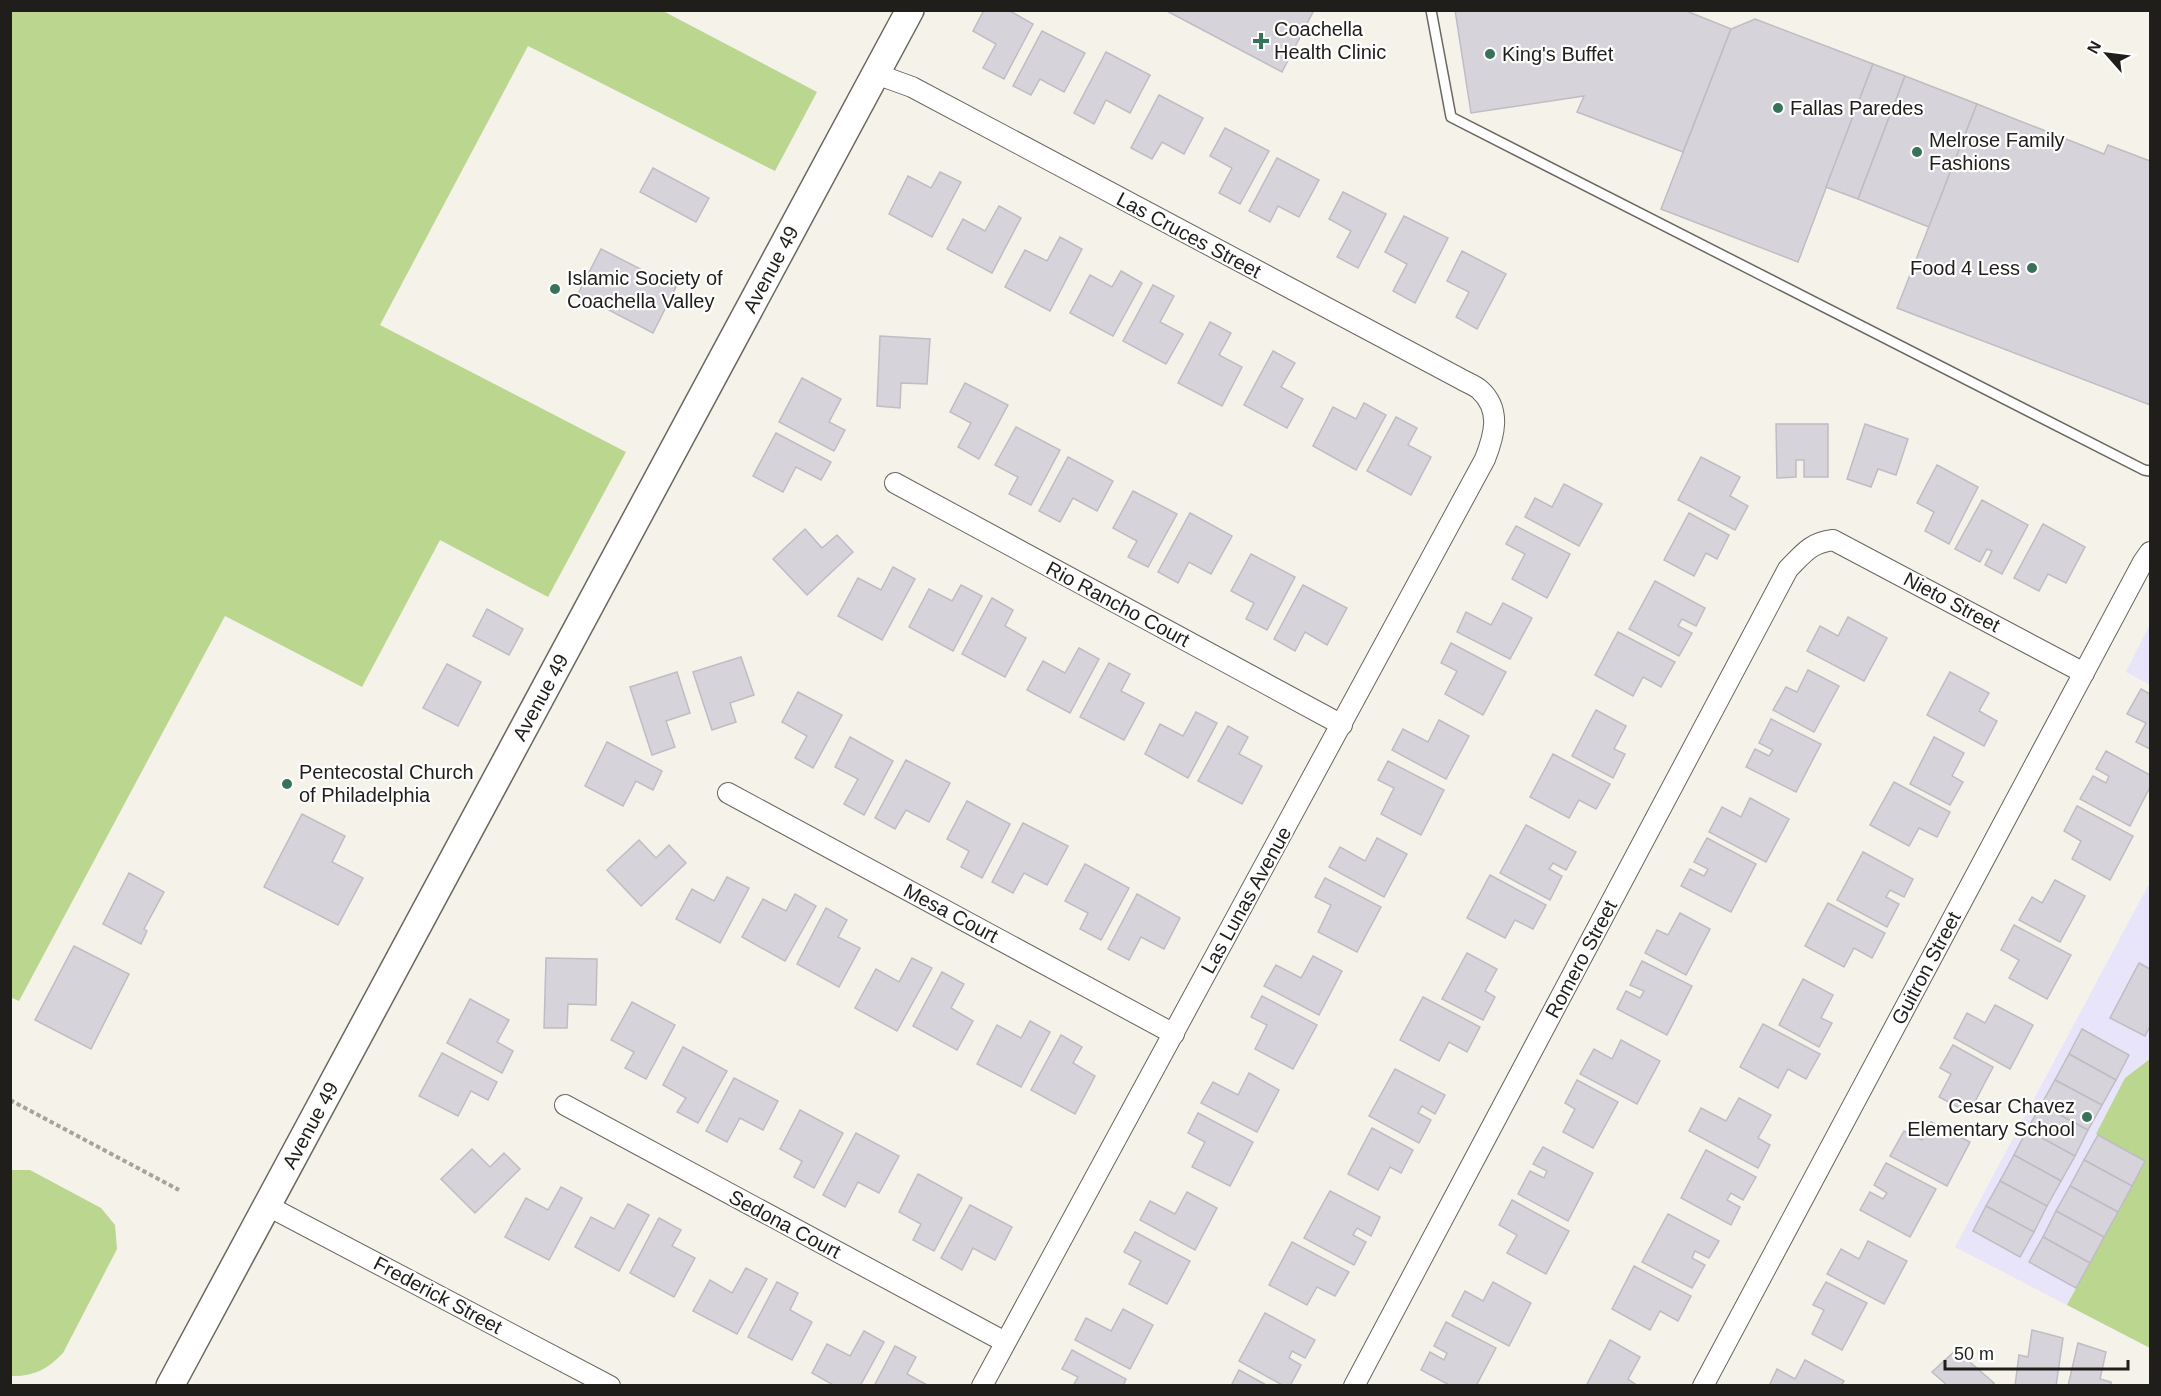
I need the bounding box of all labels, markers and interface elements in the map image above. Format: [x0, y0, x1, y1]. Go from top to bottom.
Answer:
place label: Coachella Health Clinic [1274, 18, 1386, 63]
north arrow [2077, 24, 2137, 84]
marker: Coachella Health Clinic [1252, 32, 1270, 50]
text: N [2084, 38, 2104, 56]
place label: King's Buffet [1502, 43, 1614, 65]
marker: King's Buffet [1483, 47, 1497, 61]
place label: Fallas Paredes [1790, 97, 1923, 119]
marker: Fallas Paredes [1771, 101, 1785, 115]
place label: Melrose Family Fashions [1929, 129, 2065, 174]
marker: Melrose Family Fashions [1910, 145, 1924, 159]
street label: Las Cruces Street [1113, 188, 1265, 282]
street label: Avenue 49 [738, 222, 803, 316]
place label: Food 4 Less [1910, 257, 2020, 279]
marker: Food 4 Less [2025, 261, 2039, 275]
place label: Islamic Society of Coachella Valley [567, 267, 723, 312]
marker: Islamic Society of Coachella Valley [548, 282, 562, 296]
street label: Rio Rancho Court [1043, 557, 1194, 651]
street label: Nieto Street [1900, 567, 2004, 637]
street label: Avenue 49 [508, 650, 573, 744]
place label: Pentecostal Church of Philadelphia [299, 761, 474, 806]
marker: Pentecostal Church of Philadelphia [280, 777, 294, 791]
street label: Las Lunas Avenue [1197, 823, 1295, 977]
street label: Mesa Court [900, 879, 1002, 947]
street label: Romero Street [1541, 896, 1621, 1022]
street label: Guitron Street [1887, 907, 1965, 1028]
street label: Avenue 49 [278, 1078, 342, 1172]
place label: Cesar Chavez Elementary School [1907, 1095, 2075, 1140]
marker: Cesar Chavez Elementary School [2080, 1110, 2094, 1124]
street label: Sedona Court [725, 1185, 845, 1263]
street label: Frederick Street [370, 1252, 506, 1338]
scale bar [1945, 1333, 2128, 1371]
text: 50 m [1954, 1344, 1994, 1364]

